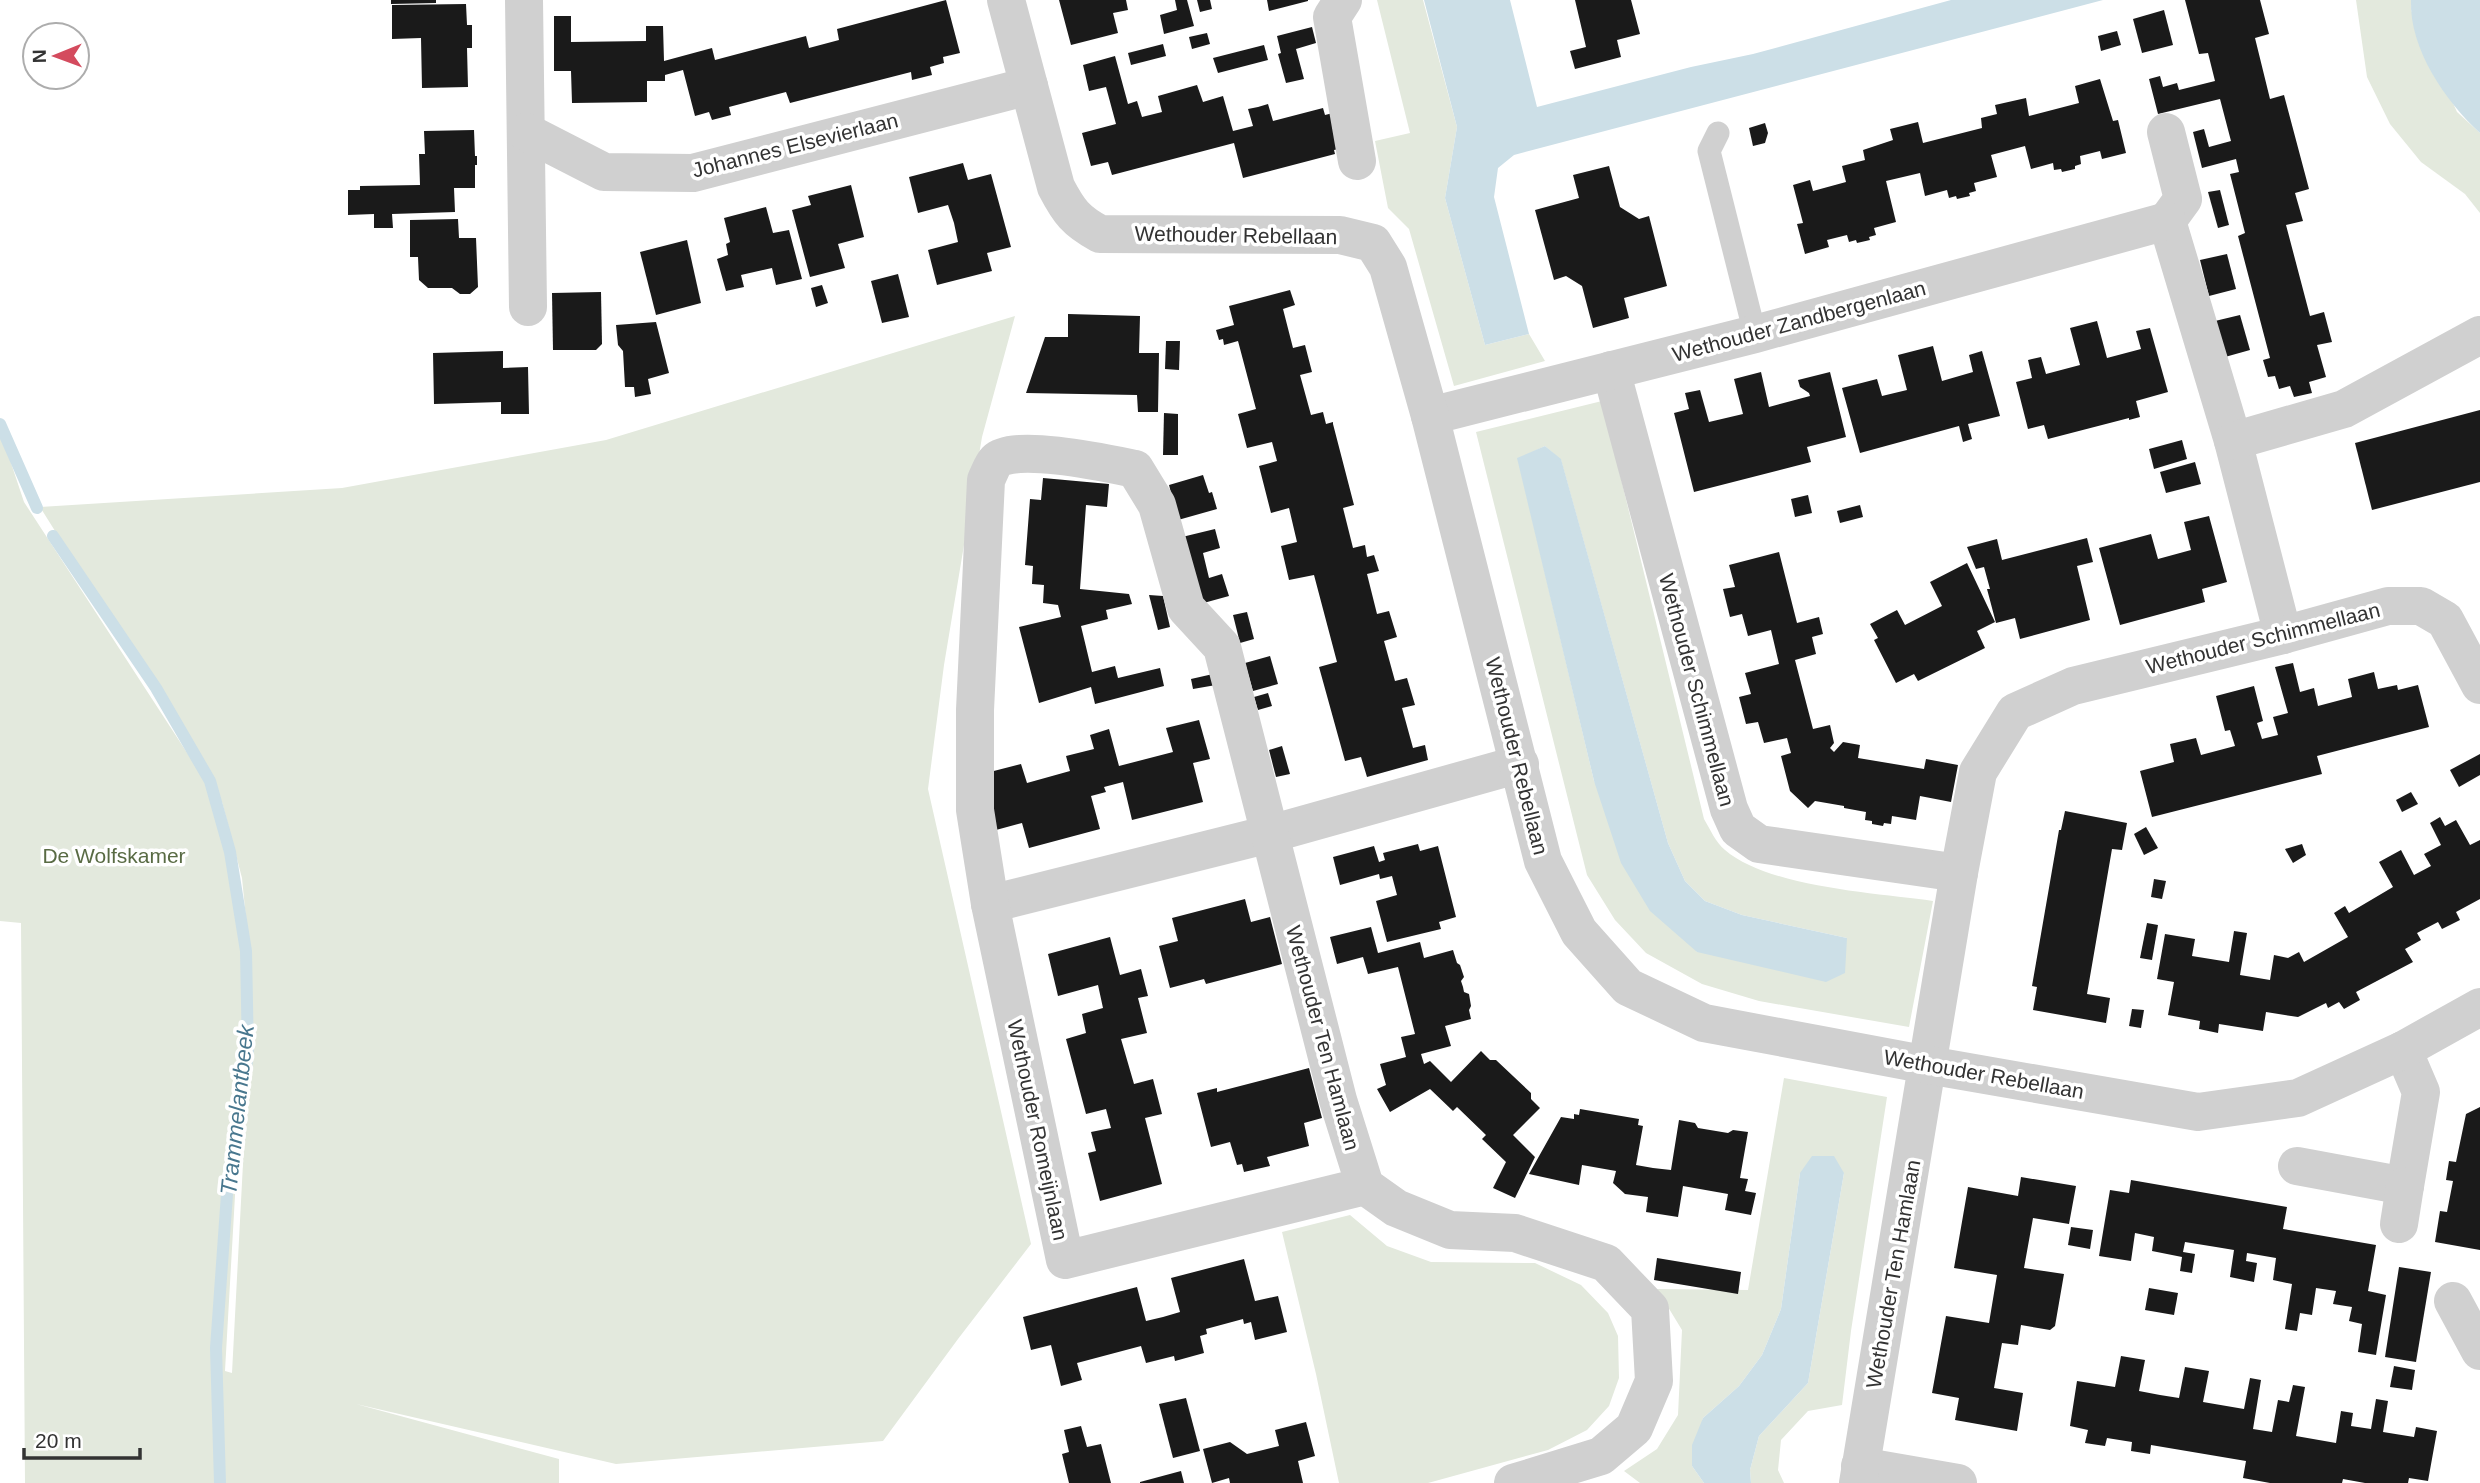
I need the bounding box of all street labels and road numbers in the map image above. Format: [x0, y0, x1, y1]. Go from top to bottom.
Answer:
street label: Johannes Elsevierlaan [690, 108, 900, 182]
street label: Wethouder Rebellaan [1134, 222, 1338, 248]
street label: Wethouder Zandbergenlaan [1670, 276, 1928, 366]
street label: Wethouder Schimmellaan [1655, 571, 1739, 809]
street label: Wethouder Schimmellaan [2144, 598, 2382, 678]
street label: Wethouder Rebellaan [1481, 655, 1553, 857]
street label: Wethouder Ten Hamlaan [1282, 923, 1364, 1153]
street label: Wethouder Romeijnlaan [1003, 1018, 1073, 1242]
street label: Wethouder Rebellaan [1882, 1045, 2086, 1103]
street label: Wethouder Ten Hamlaan [1862, 1158, 1924, 1390]

